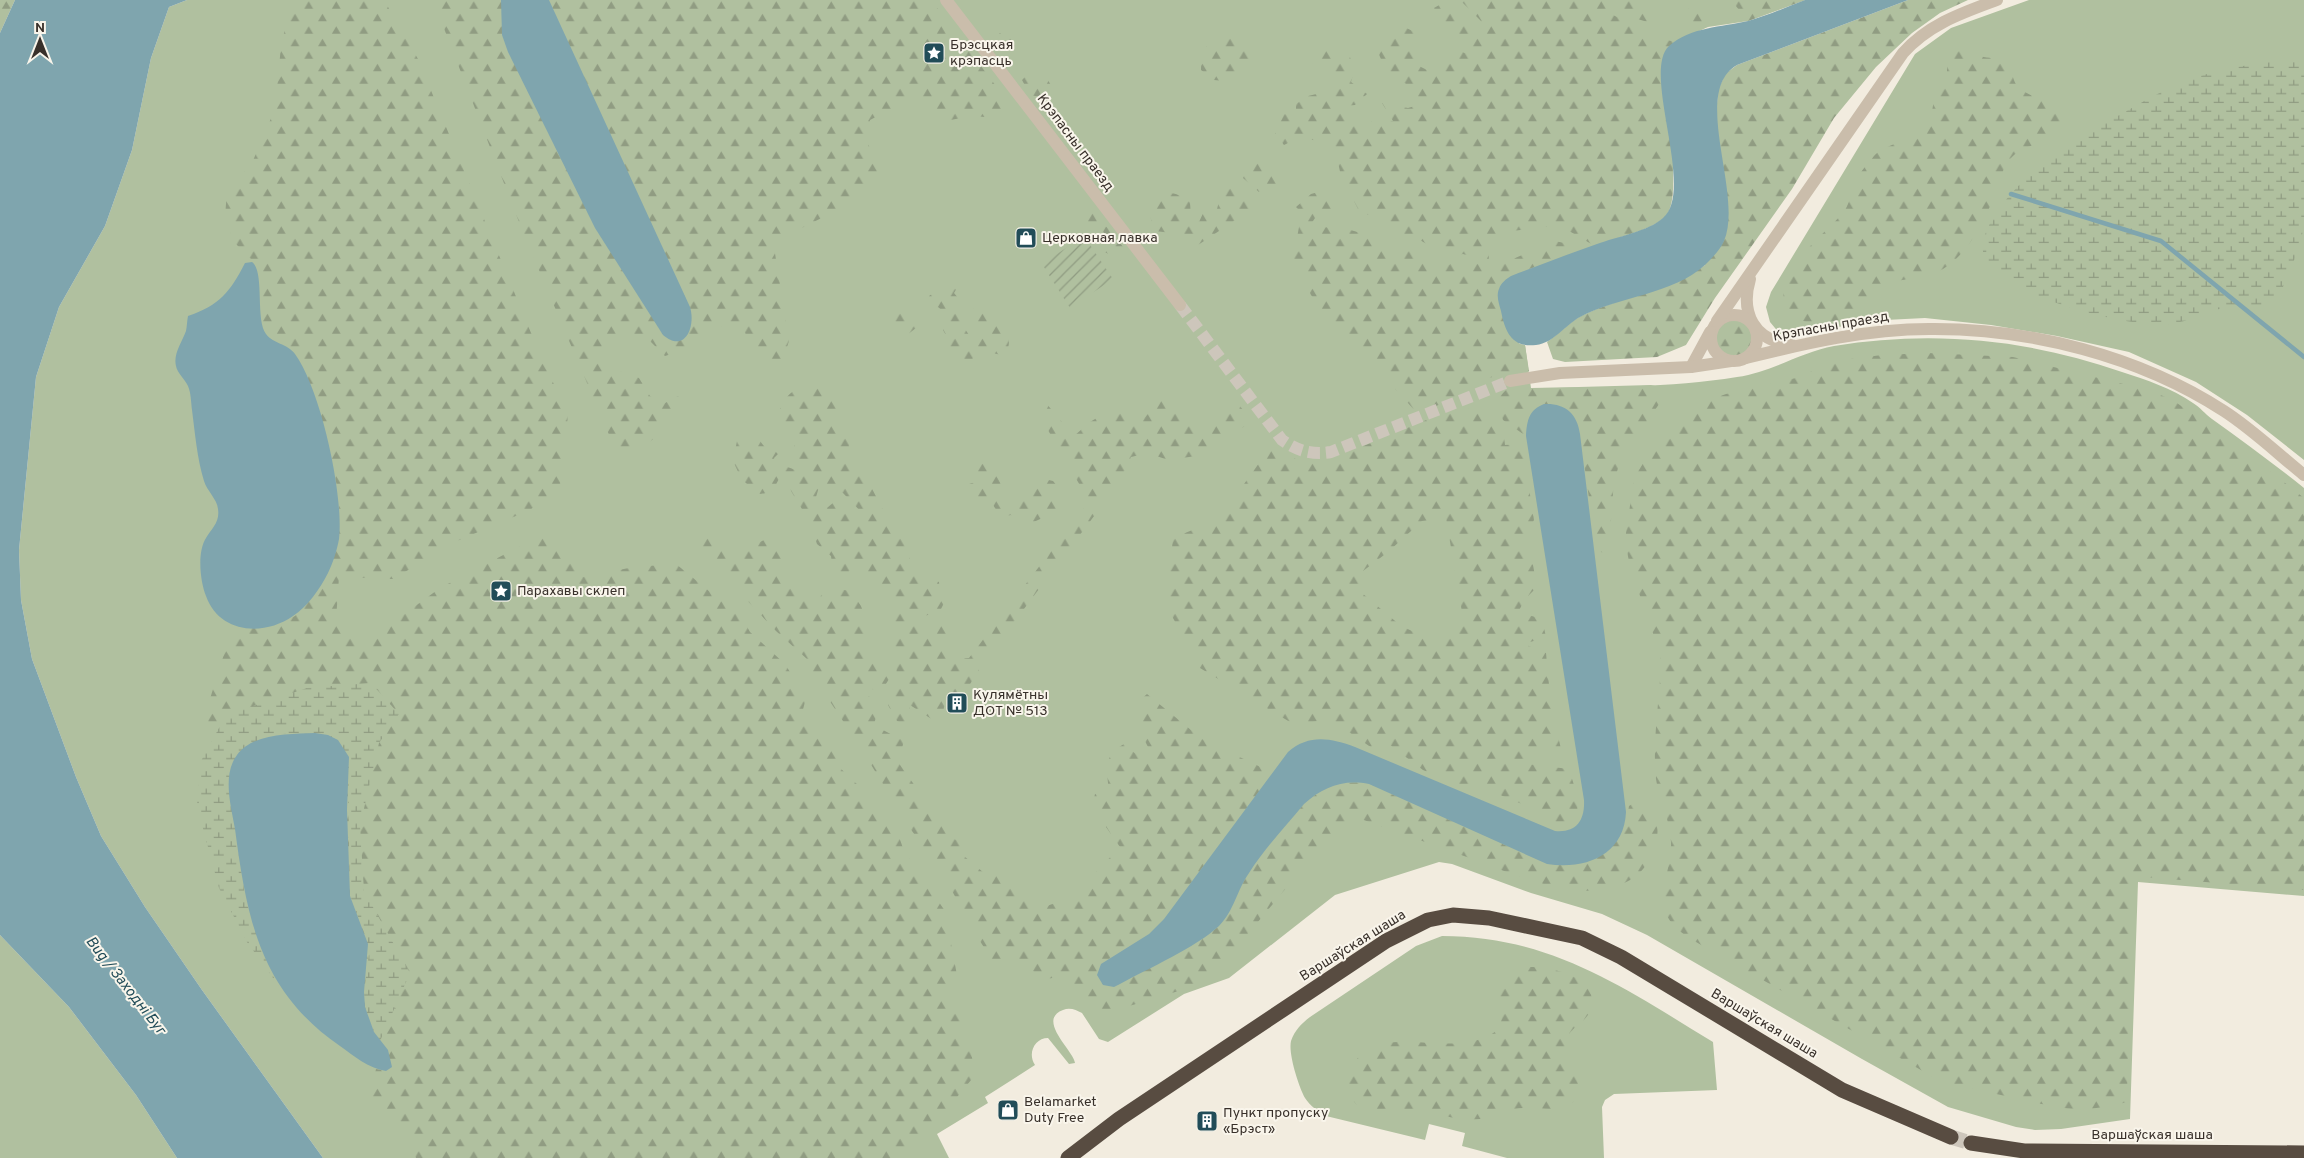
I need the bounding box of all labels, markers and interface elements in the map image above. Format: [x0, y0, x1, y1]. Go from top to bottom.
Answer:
north arrow [15, 15, 65, 65]
text: N [35, 20, 45, 37]
place label: Брэсцкая крэпасць [950, 37, 1013, 70]
place icon: Брэсцкая крэпасць [922, 41, 946, 65]
street label: Крэпасны праезд [1033, 91, 1117, 195]
shop icon: Церковная лавка [1014, 226, 1038, 250]
place label: Церковная лавка [1042, 230, 1158, 247]
street label: Крэпасны праезд [1772, 308, 1890, 346]
place icon: Парахавы склеп [489, 579, 513, 603]
place label: Парахавы склеп [517, 583, 625, 600]
place label: Кулямётны ДОТ № 513 [973, 687, 1048, 720]
building icon: Кулямётны ДОТ № 513 [945, 691, 969, 715]
street label: Варшаўская шаша [1297, 907, 1409, 985]
water label: Bug / Заходні Буг [81, 933, 170, 1040]
street label: Варшаўская шаша [1707, 985, 1821, 1063]
place label: Belamarket Duty Free [1024, 1094, 1097, 1127]
shop icon: Belamarket Duty Free [996, 1098, 1020, 1122]
place label: Пункт пропуску «Брэст» [1223, 1105, 1328, 1138]
building icon: Пункт пропуску «Брэст» [1195, 1109, 1219, 1133]
street label: Варшаўская шаша [2091, 1127, 2213, 1144]

